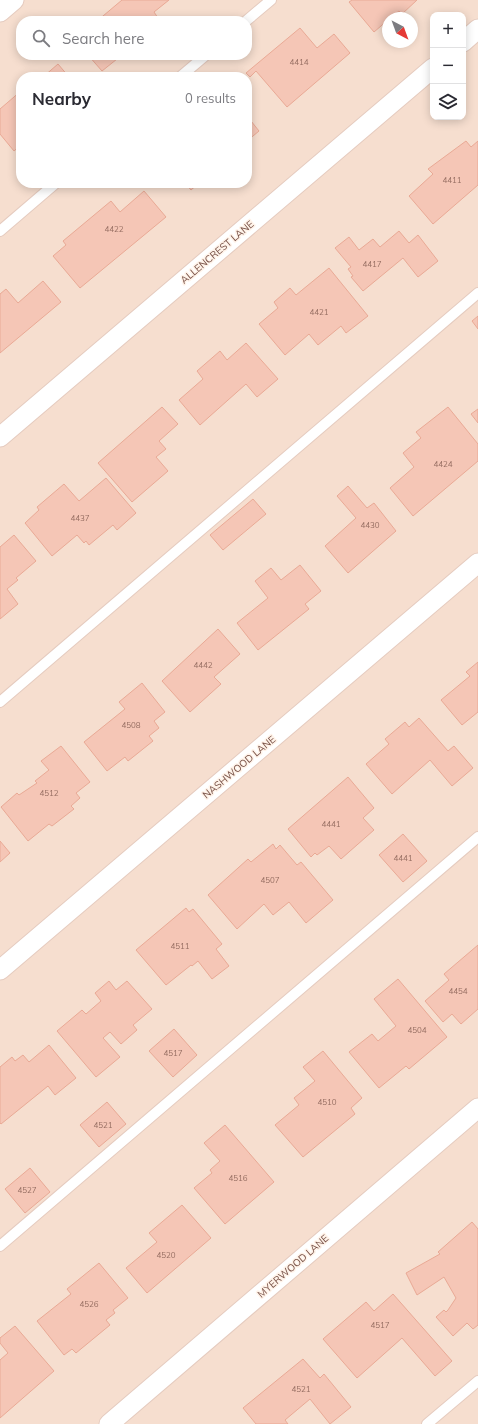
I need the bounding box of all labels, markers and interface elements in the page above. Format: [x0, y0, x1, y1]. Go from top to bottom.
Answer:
north arrow [382, 12, 418, 48]
map controls [430, 12, 466, 120]
button: + [430, 12, 466, 48]
search box [16, 16, 252, 60]
icon: search [30, 27, 52, 49]
text: Search here [62, 29, 144, 48]
button: − [430, 48, 466, 84]
house number: 4414 [289, 57, 309, 67]
button: layers [430, 84, 466, 120]
text: Nearby [32, 88, 91, 109]
text: 0 results [185, 90, 236, 106]
house number: 4411 [442, 175, 462, 185]
street label: ALLENCREST LANE [178, 217, 256, 286]
house number: 4422 [104, 224, 124, 234]
house number: 4417 [362, 259, 382, 269]
house number: 4421 [309, 307, 329, 317]
house number: 4424 [433, 459, 453, 469]
house number: 4437 [70, 513, 90, 523]
house number: 4430 [360, 520, 380, 530]
house number: 4442 [193, 660, 213, 670]
house number: 4508 [121, 720, 141, 730]
street label: NASHWOOD LANE [200, 733, 278, 801]
house number: 4512 [39, 788, 59, 798]
house number: 4441 [321, 819, 341, 829]
house number: 4441 [393, 853, 413, 863]
house number: 4507 [260, 875, 280, 885]
house number: 4511 [170, 941, 190, 951]
house number: 4454 [448, 986, 468, 996]
house number: 4504 [407, 1025, 427, 1035]
house number: 4517 [163, 1048, 183, 1058]
house number: 4510 [317, 1097, 337, 1107]
house number: 4521 [93, 1120, 113, 1130]
house number: 4516 [228, 1173, 248, 1183]
house number: 4527 [17, 1185, 37, 1195]
street label: MYERWOOD LANE [255, 1232, 331, 1300]
house number: 4520 [156, 1250, 176, 1260]
house number: 4526 [79, 1299, 99, 1309]
house number: 4517 [370, 1320, 390, 1330]
house number: 4521 [291, 1384, 311, 1394]

